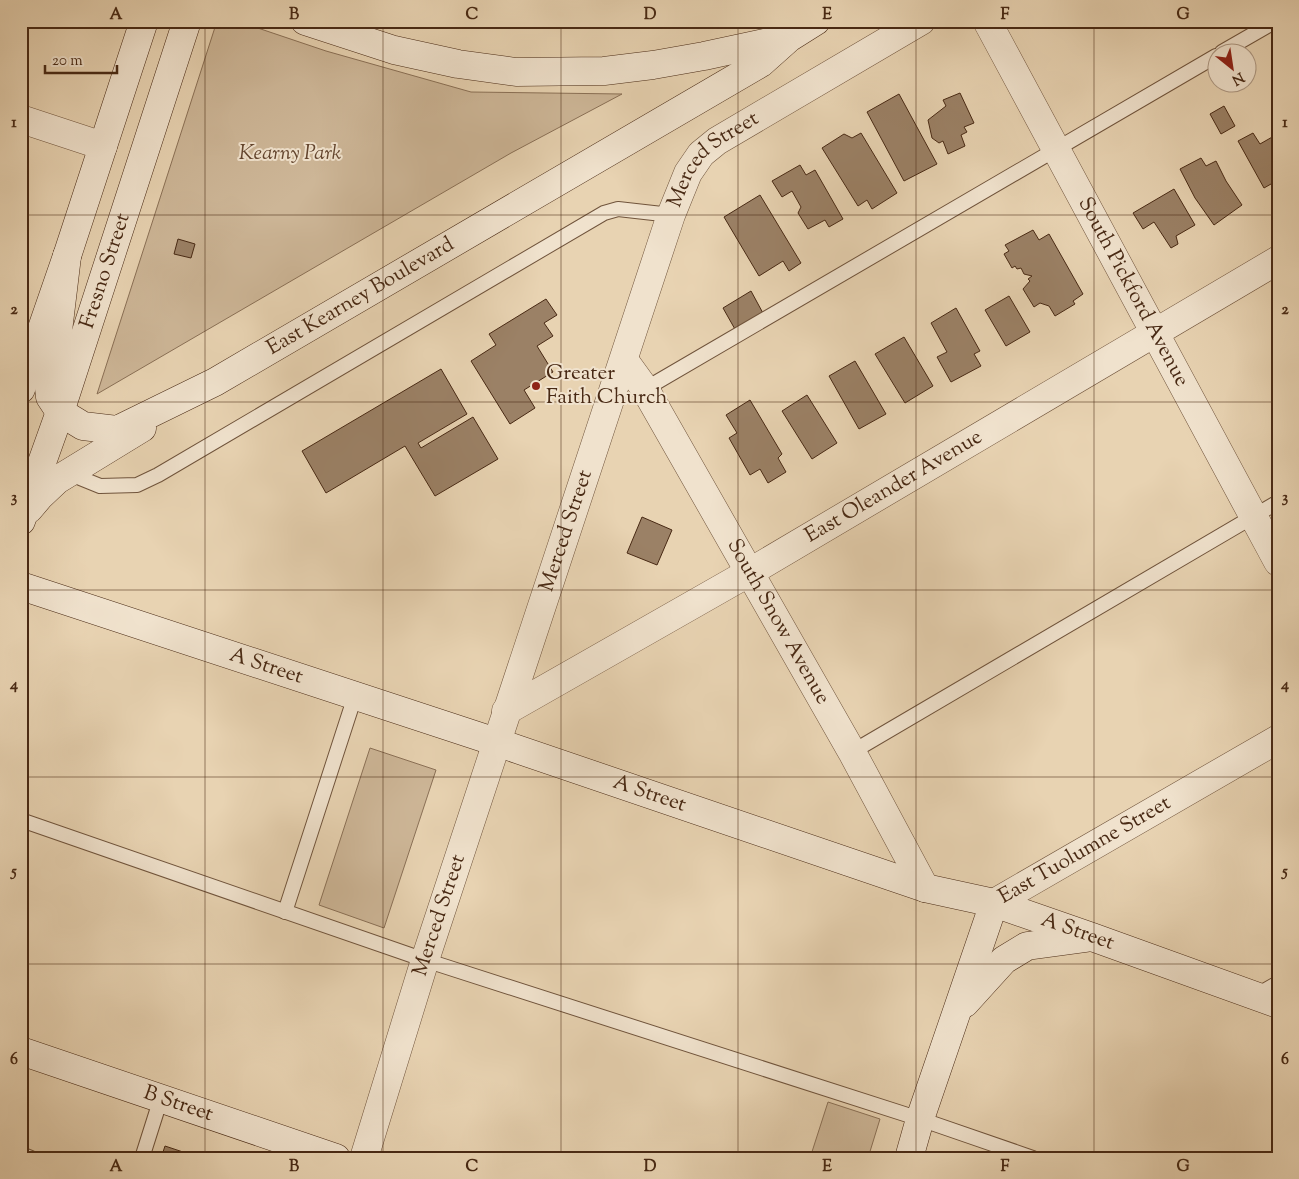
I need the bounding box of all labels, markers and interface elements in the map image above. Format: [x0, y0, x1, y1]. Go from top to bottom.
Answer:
text: A [110, 4, 123, 27]
text: B [289, 4, 299, 27]
text: C [466, 4, 479, 27]
text: D [644, 4, 657, 27]
text: E [822, 4, 832, 27]
text: F [1001, 4, 1010, 27]
text: G [1176, 4, 1190, 27]
scale bar [45, 42, 118, 74]
north arrow [1206, 42, 1256, 92]
text: 20 m [52, 51, 83, 72]
text: N [1228, 66, 1247, 89]
street label: Merced Street [660, 104, 765, 212]
text: 1 [11, 112, 17, 135]
text: 1 [1282, 112, 1288, 135]
park label: Kearny Park [239, 139, 342, 169]
street label: South Pickford Avenue [1070, 192, 1196, 392]
street label: Fresno Street [73, 209, 139, 333]
street label: East Kearney Boulevard [261, 230, 460, 363]
text: 2 [10, 299, 18, 322]
text: 2 [1281, 299, 1289, 322]
place label: Greater Faith Church [546, 359, 668, 413]
marker: Greater Faith Church [530, 380, 542, 392]
street label: East Oleander Avenue [800, 423, 988, 551]
street label: Merced Street [533, 466, 601, 596]
text: 3 [11, 487, 18, 510]
text: 3 [1282, 487, 1289, 510]
street label: South Snow Avenue [719, 534, 837, 710]
street label: A Street [225, 640, 307, 693]
text: 4 [9, 674, 18, 697]
text: 4 [1280, 674, 1289, 697]
street label: A Street [609, 768, 690, 821]
street label: East Tuolumne Street [993, 789, 1177, 912]
street label: Merced Street [406, 851, 474, 980]
text: 5 [9, 861, 17, 884]
text: 5 [1280, 861, 1288, 884]
street label: A Street [1037, 905, 1118, 959]
text: 6 [10, 1049, 18, 1072]
text: 6 [1281, 1049, 1289, 1072]
street label: B Street [139, 1079, 217, 1130]
text: A [110, 1156, 123, 1179]
text: B [289, 1156, 299, 1179]
text: C [466, 1156, 479, 1179]
text: D [644, 1156, 657, 1179]
text: E [822, 1156, 832, 1179]
text: F [1001, 1156, 1010, 1179]
text: G [1176, 1156, 1190, 1179]

